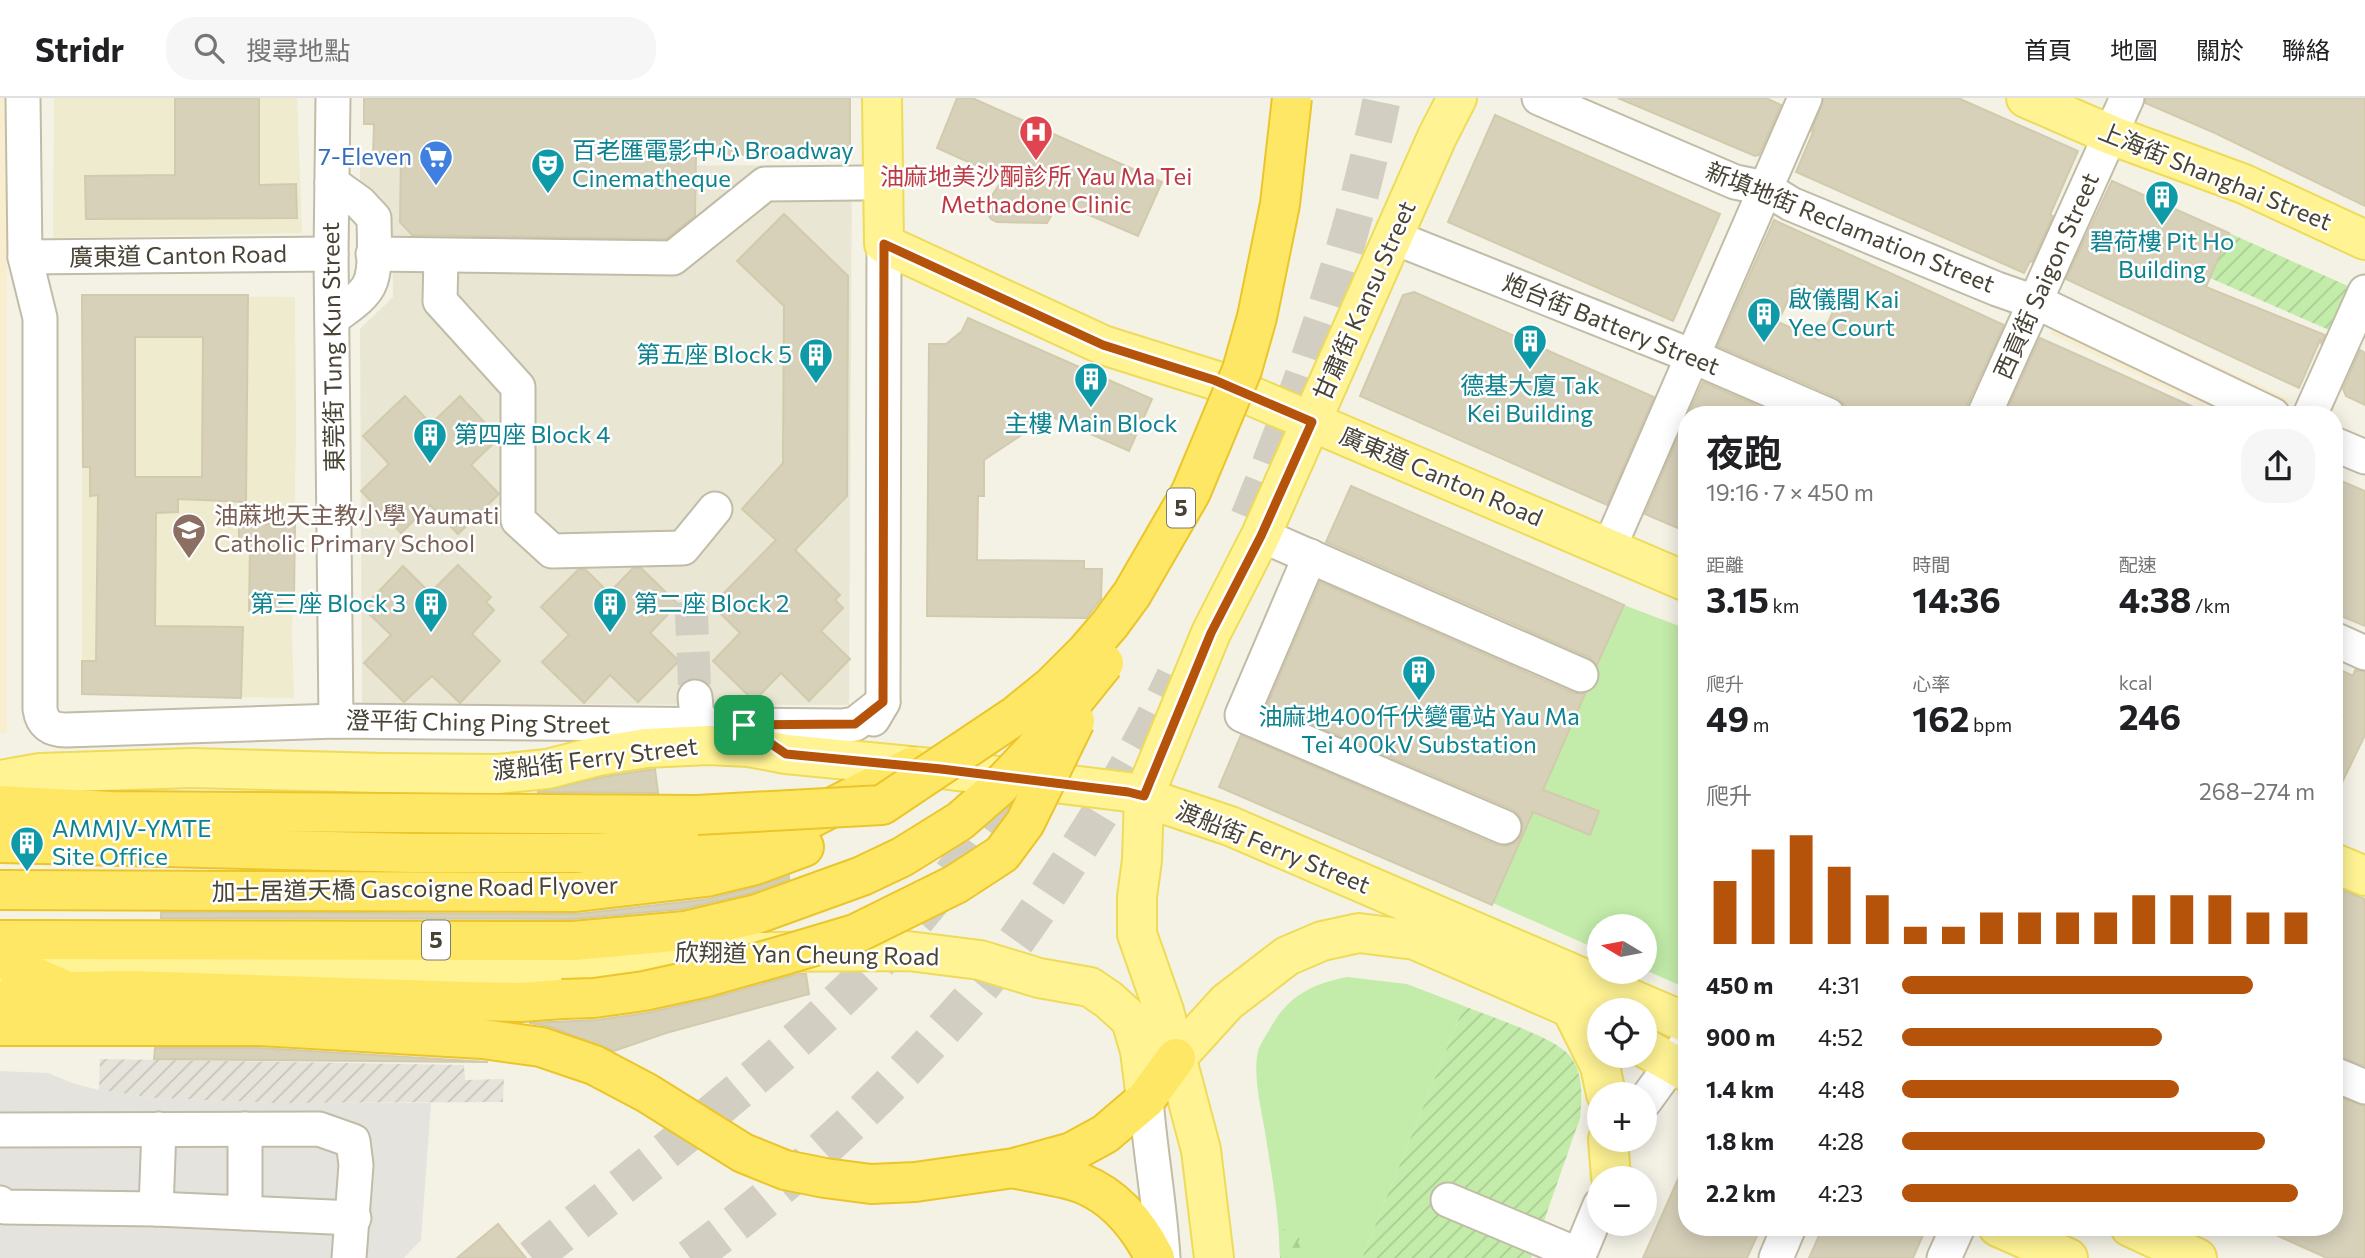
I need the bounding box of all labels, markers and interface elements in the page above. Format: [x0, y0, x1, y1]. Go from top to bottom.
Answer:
search box [166, 17, 656, 80]
text: Stridr [35, 28, 124, 69]
icon: search [190, 29, 228, 67]
text: 搜尋地點 [246, 34, 350, 65]
text: 首頁 [2024, 35, 2072, 64]
text: 地圖 [2110, 35, 2158, 64]
text: 關於 [2196, 35, 2244, 64]
text: 聯絡 [2282, 35, 2330, 64]
hospital icon: 油麻地美沙酮診所 Yau Ma Tei Methadone Clinic [1017, 113, 1055, 162]
street label: 上海街 Shanghai Street [2095, 116, 2336, 236]
place label: 百老匯電影中心 Broadway Cinematheque [572, 135, 854, 192]
supermarket icon: 7-Eleven [417, 138, 455, 187]
place label: 7-Eleven [318, 141, 412, 170]
theatre icon: 百老匯電影中心 Broadway Cinematheque [529, 146, 567, 195]
street label: 新填地街 Reclamation Street [1702, 155, 1999, 298]
place label: 油麻地美沙酮診所 Yau Ma Tei Methadone Clinic [880, 161, 1192, 218]
street label: 西貢街 Saigon Street [1987, 168, 2104, 383]
building icon: 碧荷樓 Pit Ho Building [2143, 178, 2181, 227]
street label: 甘肅街 Kansu Street [1307, 196, 1421, 405]
street label: 東莞街 Tung Kun Street [315, 222, 348, 472]
place label: 碧荷樓 Pit Ho Building [2090, 226, 2234, 283]
street label: 廣東道 Canton Road [69, 238, 287, 271]
street label: 炮台街 Battery Street [1499, 267, 1724, 380]
place label: 啟儀閣 Kai Yee Court [1788, 284, 1899, 341]
building icon: 啟儀閣 Kai Yee Court [1745, 295, 1783, 344]
building icon: 德基大廈 Tak Kei Building [1511, 322, 1549, 371]
building icon: 第五座 Block 5 [797, 336, 835, 385]
place label: 第五座 Block 5 [636, 339, 792, 368]
building icon: 主樓 Main Block [1072, 360, 1110, 409]
place label: 德基大廈 Tak Kei Building [1460, 370, 1600, 427]
place label: 主樓 Main Block [1004, 408, 1178, 437]
building icon: 第四座 Block 4 [411, 416, 449, 465]
place label: 第四座 Block 4 [454, 419, 610, 448]
street label: 廣東道 Canton Road [1336, 420, 1547, 532]
text: 夜跑 [1706, 428, 1782, 475]
button: share [2241, 429, 2315, 503]
text: 19:16 · 7 × 450 m [1706, 478, 1874, 506]
road number: 5 [1167, 488, 1195, 528]
place label: 油蔴地天主教小學 Yaumati Catholic Primary School [214, 500, 499, 557]
school or university icon: 油蔴地天主教小學 Yaumati Catholic Primary School [170, 511, 208, 560]
text: 距離 [1706, 553, 1744, 576]
text: 時間 [1912, 553, 1950, 576]
text: 配速 [2119, 553, 2157, 576]
text: 3.15 [1706, 577, 1769, 620]
text: 14:36 [1912, 577, 2001, 620]
text: 4:38 [2119, 577, 2191, 620]
building icon: 第三座 Block 3 [412, 585, 450, 634]
building icon: 第二座 Block 2 [591, 585, 629, 634]
place label: 第三座 Block 3 [250, 588, 406, 617]
place label: 第二座 Block 2 [634, 588, 789, 617]
text: km [1769, 594, 1799, 617]
text: /km [2191, 594, 2230, 617]
building icon: 油麻地400仟伏變電站 Yau Ma Tei 400kV Substation [1400, 653, 1438, 702]
text: kcal [2119, 671, 2153, 694]
text: 爬升 [1706, 672, 1744, 695]
text: 心率 [1912, 672, 1950, 695]
text: 246 [2119, 694, 2181, 737]
pin [714, 695, 774, 755]
text: 49 [1706, 696, 1749, 739]
text: 162 [1912, 696, 1969, 739]
place label: 油麻地400仟伏變電站 Yau Ma Tei 400kV Substation [1258, 701, 1580, 758]
street label: 澄平街 Ching Ping Street [345, 705, 611, 738]
icon: arrive [725, 706, 763, 744]
text: m [1749, 713, 1769, 736]
text: bpm [1969, 713, 2012, 736]
street label: 渡船街 Ferry Street [491, 731, 699, 784]
text: 268–274 m [2199, 777, 2315, 805]
text: 爬升 [1706, 781, 1752, 809]
street label: 渡船街 Ferry Street [1172, 794, 1375, 899]
place label: AMMJV-YMTE Site Office [52, 813, 211, 870]
building icon: AMMJV-YMTE Site Office [8, 824, 46, 873]
street label: 加士居道天橋 Gascoigne Road Flyover [211, 869, 619, 906]
north arrow [1587, 914, 1657, 984]
map controls [1587, 914, 1657, 1236]
road number: 5 [422, 920, 450, 960]
street label: 欣翔道 Yan Cheung Road [675, 937, 939, 970]
text: 450 m [1706, 971, 1773, 999]
text: 4:31 [1818, 971, 1860, 999]
button: locate [1587, 998, 1657, 1068]
text: 900 m [1706, 1023, 1775, 1051]
text: 4:52 [1818, 1023, 1863, 1051]
text: 1.4 km [1706, 1075, 1774, 1103]
text: 4:48 [1818, 1075, 1865, 1103]
button: + [1587, 1082, 1657, 1152]
text: 1.8 km [1706, 1127, 1774, 1155]
text: 4:28 [1818, 1127, 1864, 1155]
button: − [1587, 1166, 1657, 1236]
text: 2.2 km [1706, 1179, 1776, 1207]
text: 4:23 [1818, 1179, 1863, 1207]

